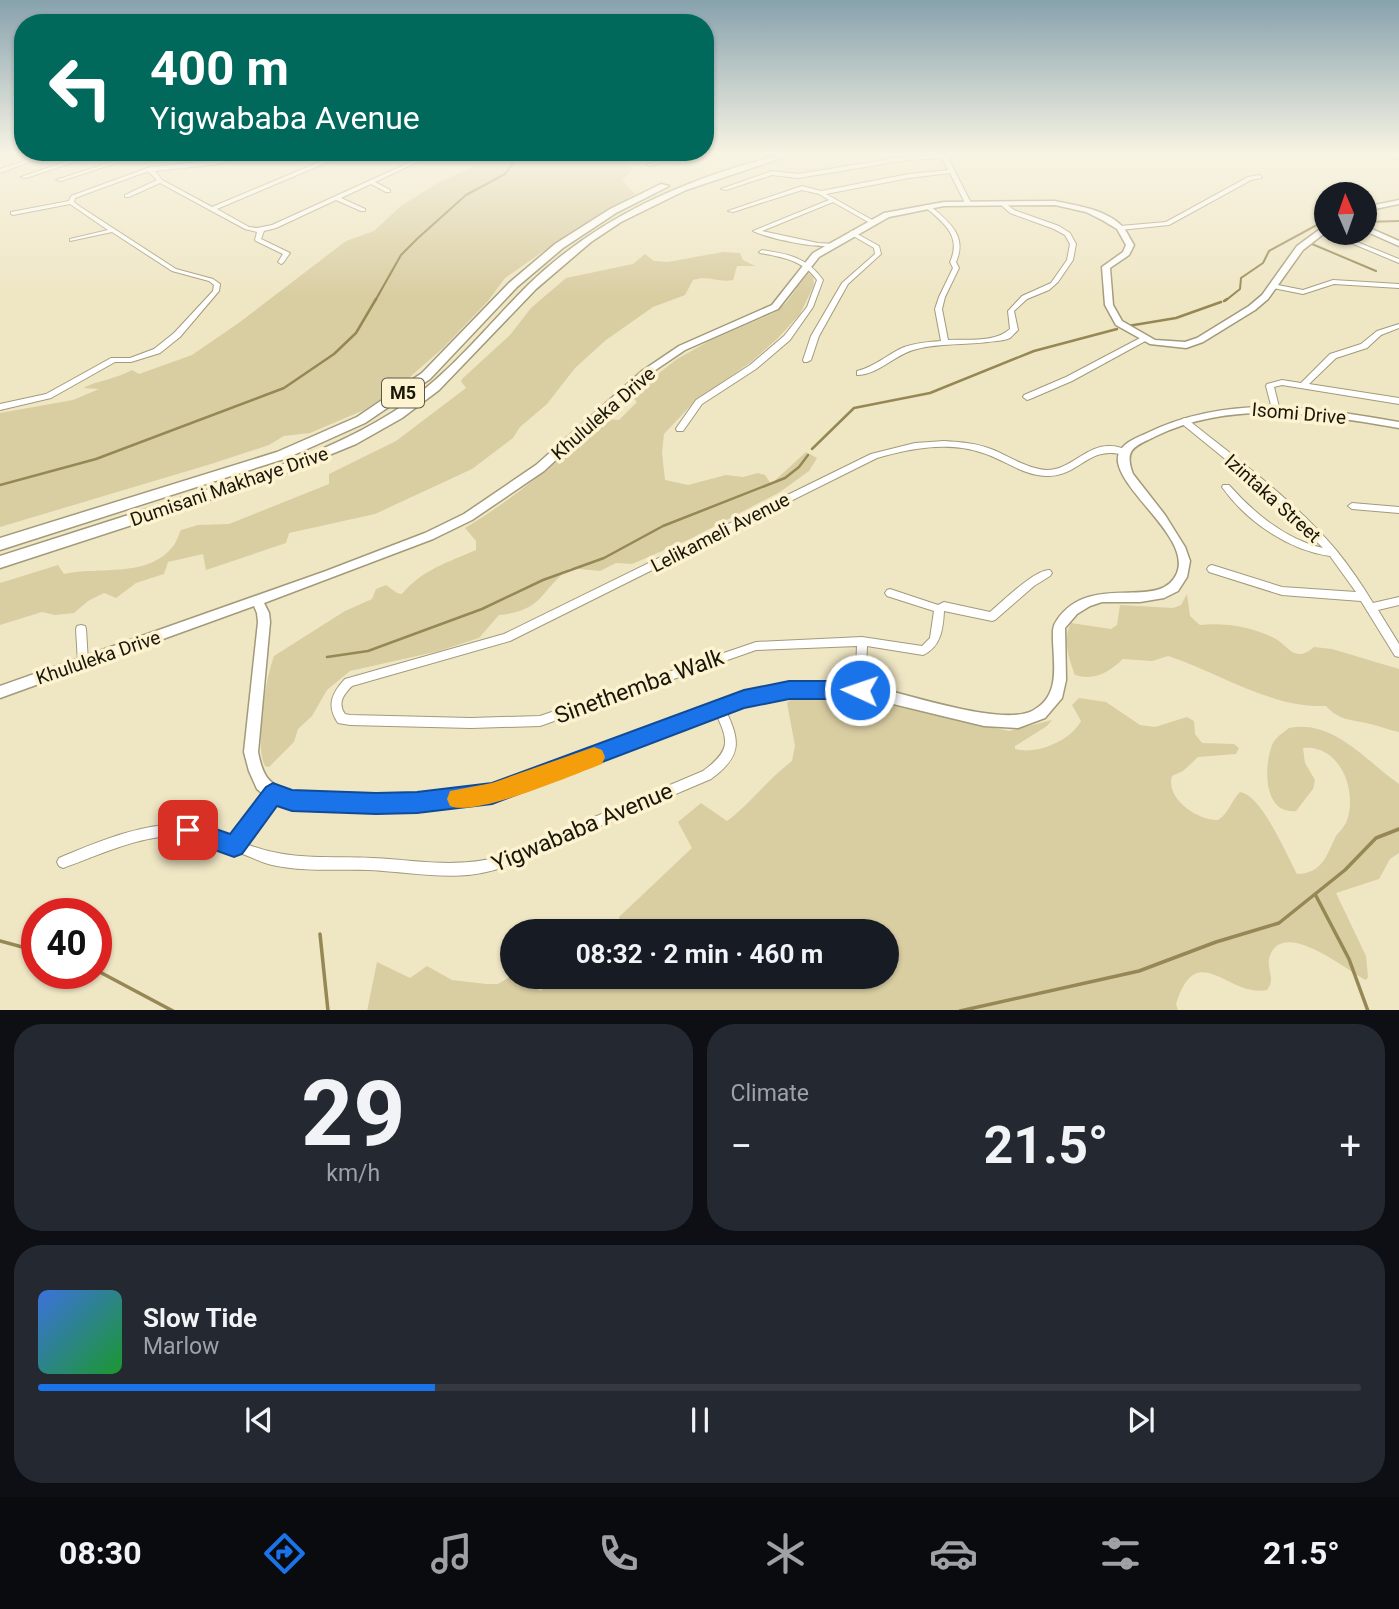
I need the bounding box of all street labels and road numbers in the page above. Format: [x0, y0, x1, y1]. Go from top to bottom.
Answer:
street label: Khululeka Drive [547, 362, 660, 465]
road number: M5 [382, 379, 424, 408]
street label: Isomi Drive [1251, 398, 1347, 429]
street label: Dumisani Makhaye Drive [127, 442, 331, 531]
street label: Izintaka Street [1220, 449, 1325, 547]
street label: Lelikameli Avenue [647, 488, 793, 577]
street label: Khululeka Drive [33, 625, 163, 690]
street label: Sinethemba Walk [551, 643, 728, 730]
street label: Yigwababa Avenue [488, 777, 677, 878]

